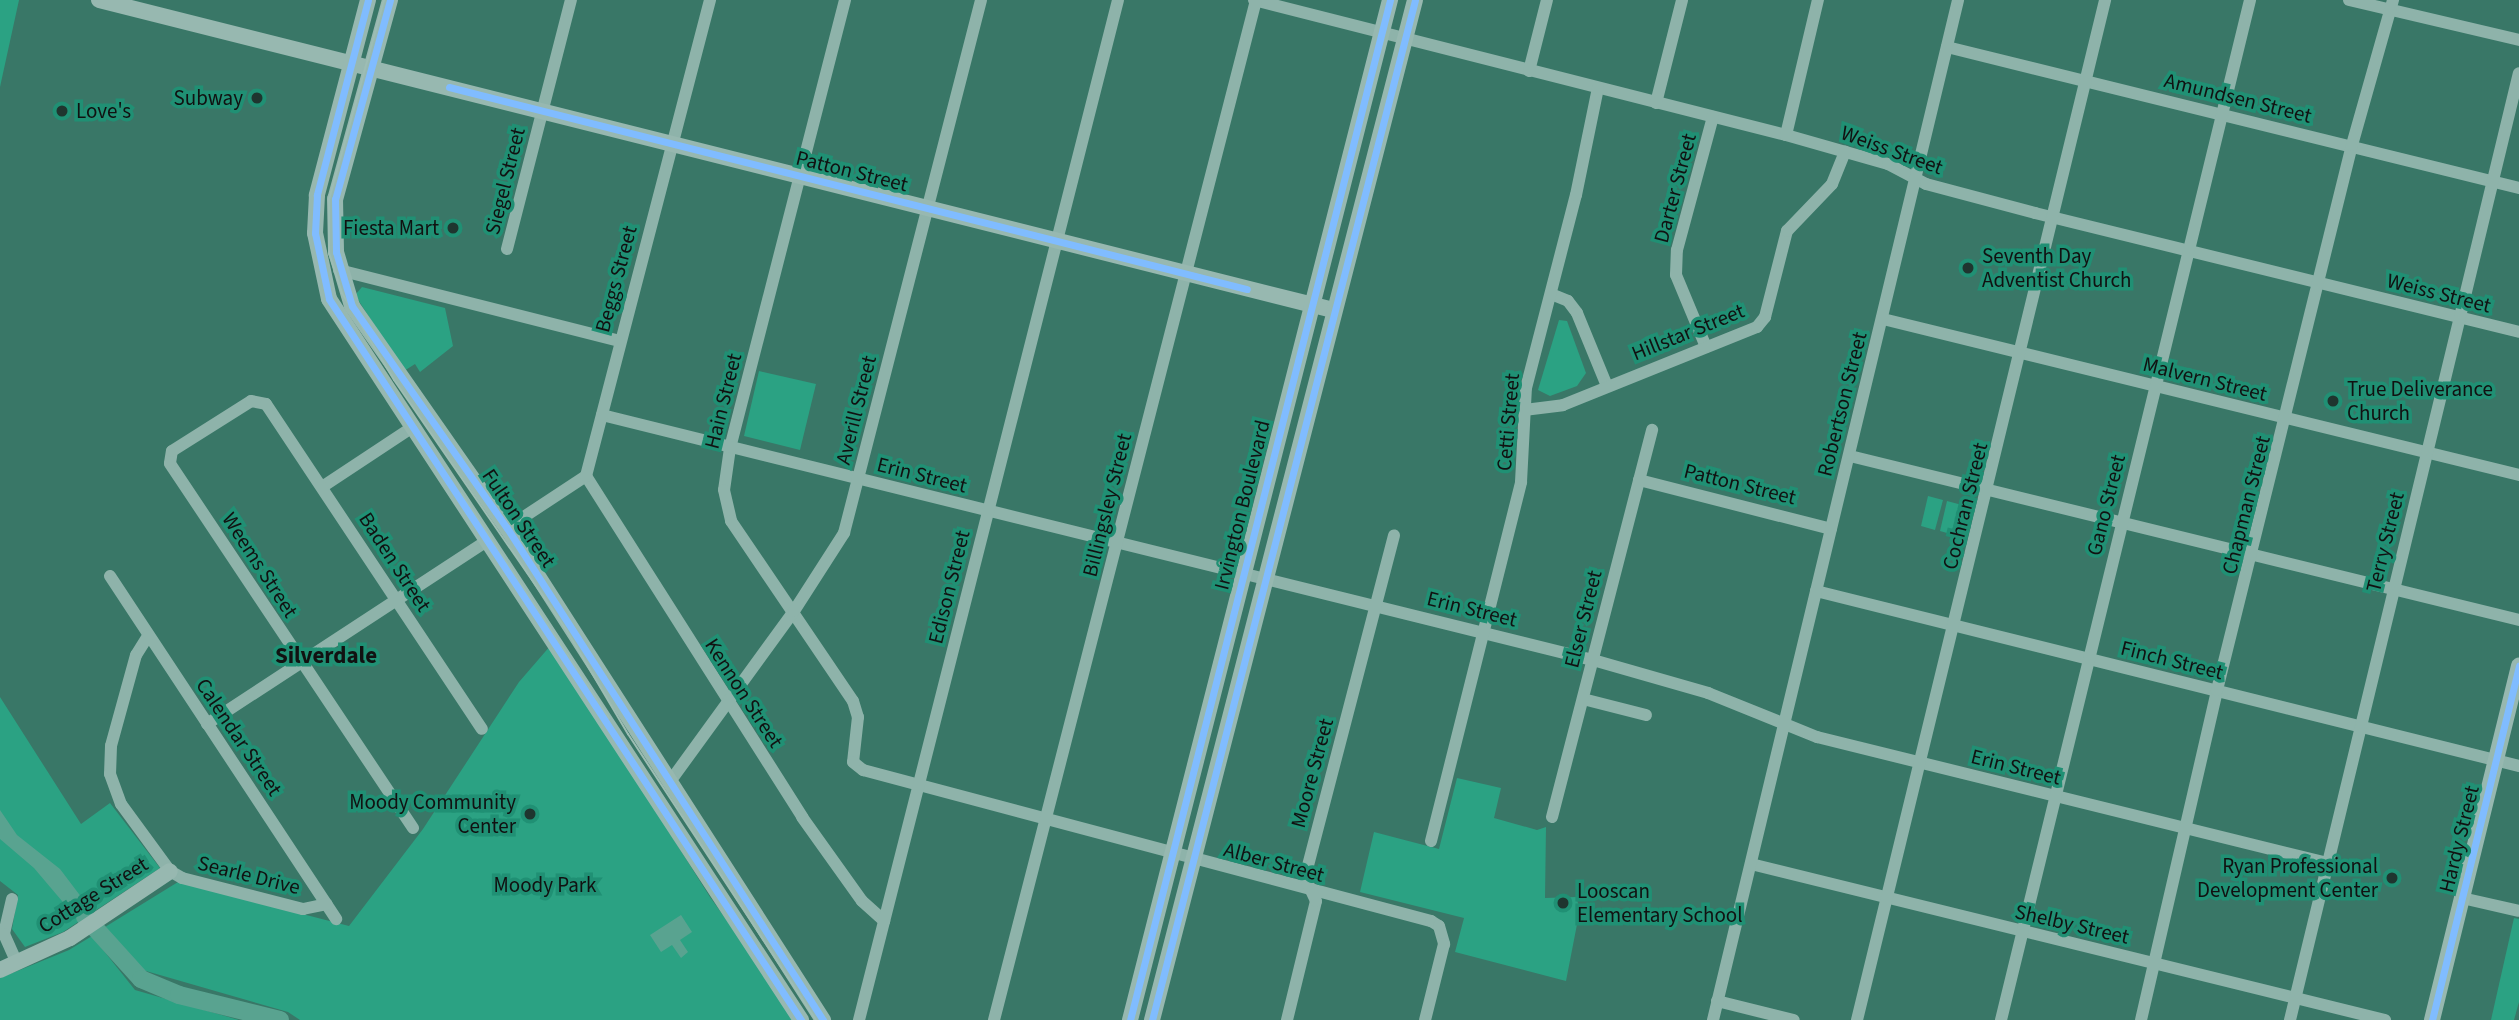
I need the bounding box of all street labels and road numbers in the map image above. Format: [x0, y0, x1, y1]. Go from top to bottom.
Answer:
street label: Amundsen Street [2162, 68, 2314, 128]
street label: Weiss Street [1838, 120, 1946, 180]
street label: Siegel Street [480, 125, 530, 237]
street label: Darter Street [1648, 131, 1702, 245]
street label: Patton Street [793, 145, 911, 197]
street label: Beggs Street [590, 223, 642, 335]
street label: Weiss Street [2384, 268, 2494, 318]
street label: Hillstar Street [1628, 298, 1748, 366]
street label: Robertson Street [1812, 329, 1872, 479]
street label: Hain Street [699, 351, 747, 451]
street label: Malvern Street [2140, 351, 2270, 407]
street label: Averill Street [830, 353, 882, 467]
street label: Cetti Street [1491, 372, 1525, 472]
street label: Irvington Boulevard [1209, 418, 1275, 592]
street label: Billingsley Street [1077, 431, 1137, 579]
street label: Chapman Street [2217, 433, 2275, 577]
street label: Cochran Street [1937, 440, 1993, 572]
street label: Erin Street [874, 452, 970, 498]
street label: Gano Street [2081, 452, 2131, 558]
street label: Patton Street [1681, 458, 1799, 510]
street label: Fulton Street [477, 464, 561, 572]
street label: Terry Street [2360, 489, 2410, 595]
street label: Weems Street [217, 508, 303, 622]
street label: Baden Street [354, 508, 436, 616]
street label: Edison Street [923, 528, 975, 646]
street label: Elser Street [1559, 568, 1607, 670]
street label: Erin Street [1424, 586, 1520, 632]
street label: Kennon Street [699, 634, 789, 752]
street label: Finch Street [2118, 635, 2226, 685]
street label: Calendar Street [190, 674, 288, 800]
street label: Moore Street [1285, 715, 1339, 831]
street label: Erin Street [1968, 744, 2064, 790]
street label: Hardy Street [2434, 783, 2484, 895]
street label: Alber Street [1221, 837, 1327, 887]
street label: Searle Drive [195, 850, 303, 900]
street label: Cottage Street [34, 851, 152, 939]
street label: Shelby Street [2012, 899, 2132, 949]

